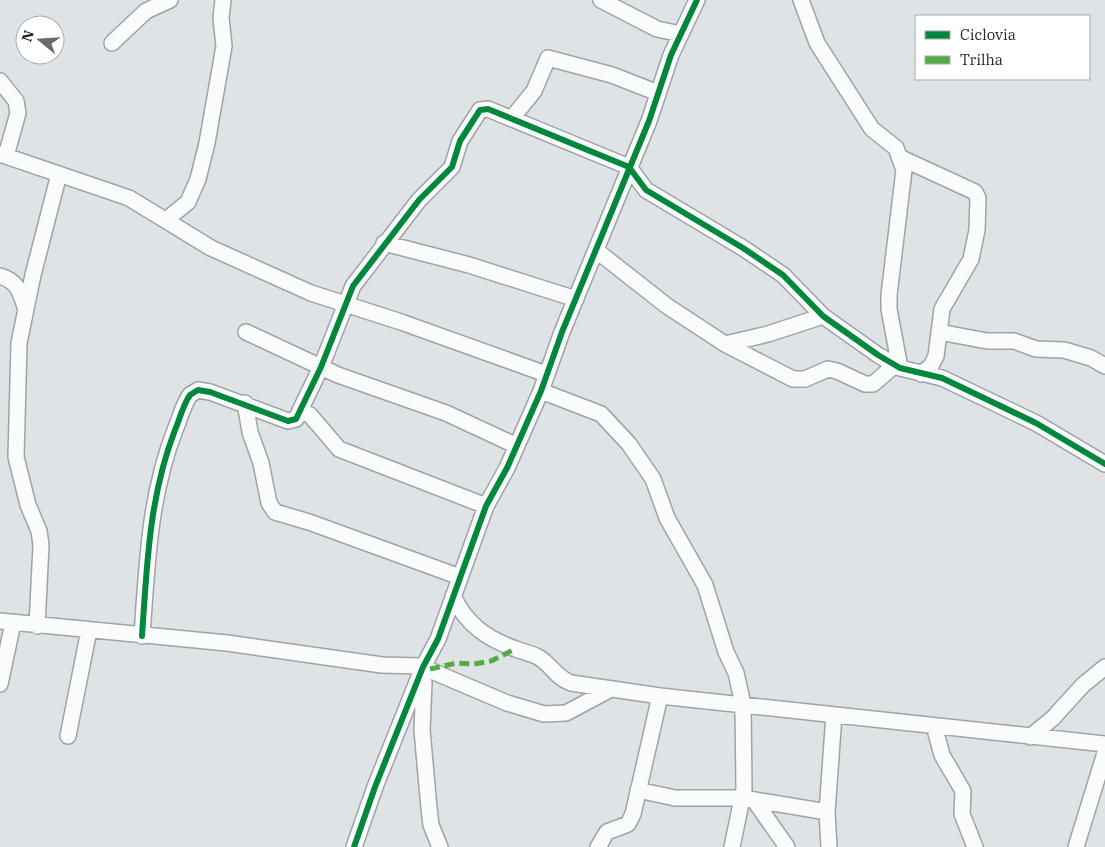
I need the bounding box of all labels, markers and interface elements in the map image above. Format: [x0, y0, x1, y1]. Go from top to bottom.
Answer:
north arrow [15, 15, 65, 65]
legend [915, 15, 1090, 80]
text: Ciclovia [960, 25, 1016, 44]
text: N [17, 28, 38, 44]
text: Trilha [960, 50, 1003, 69]

